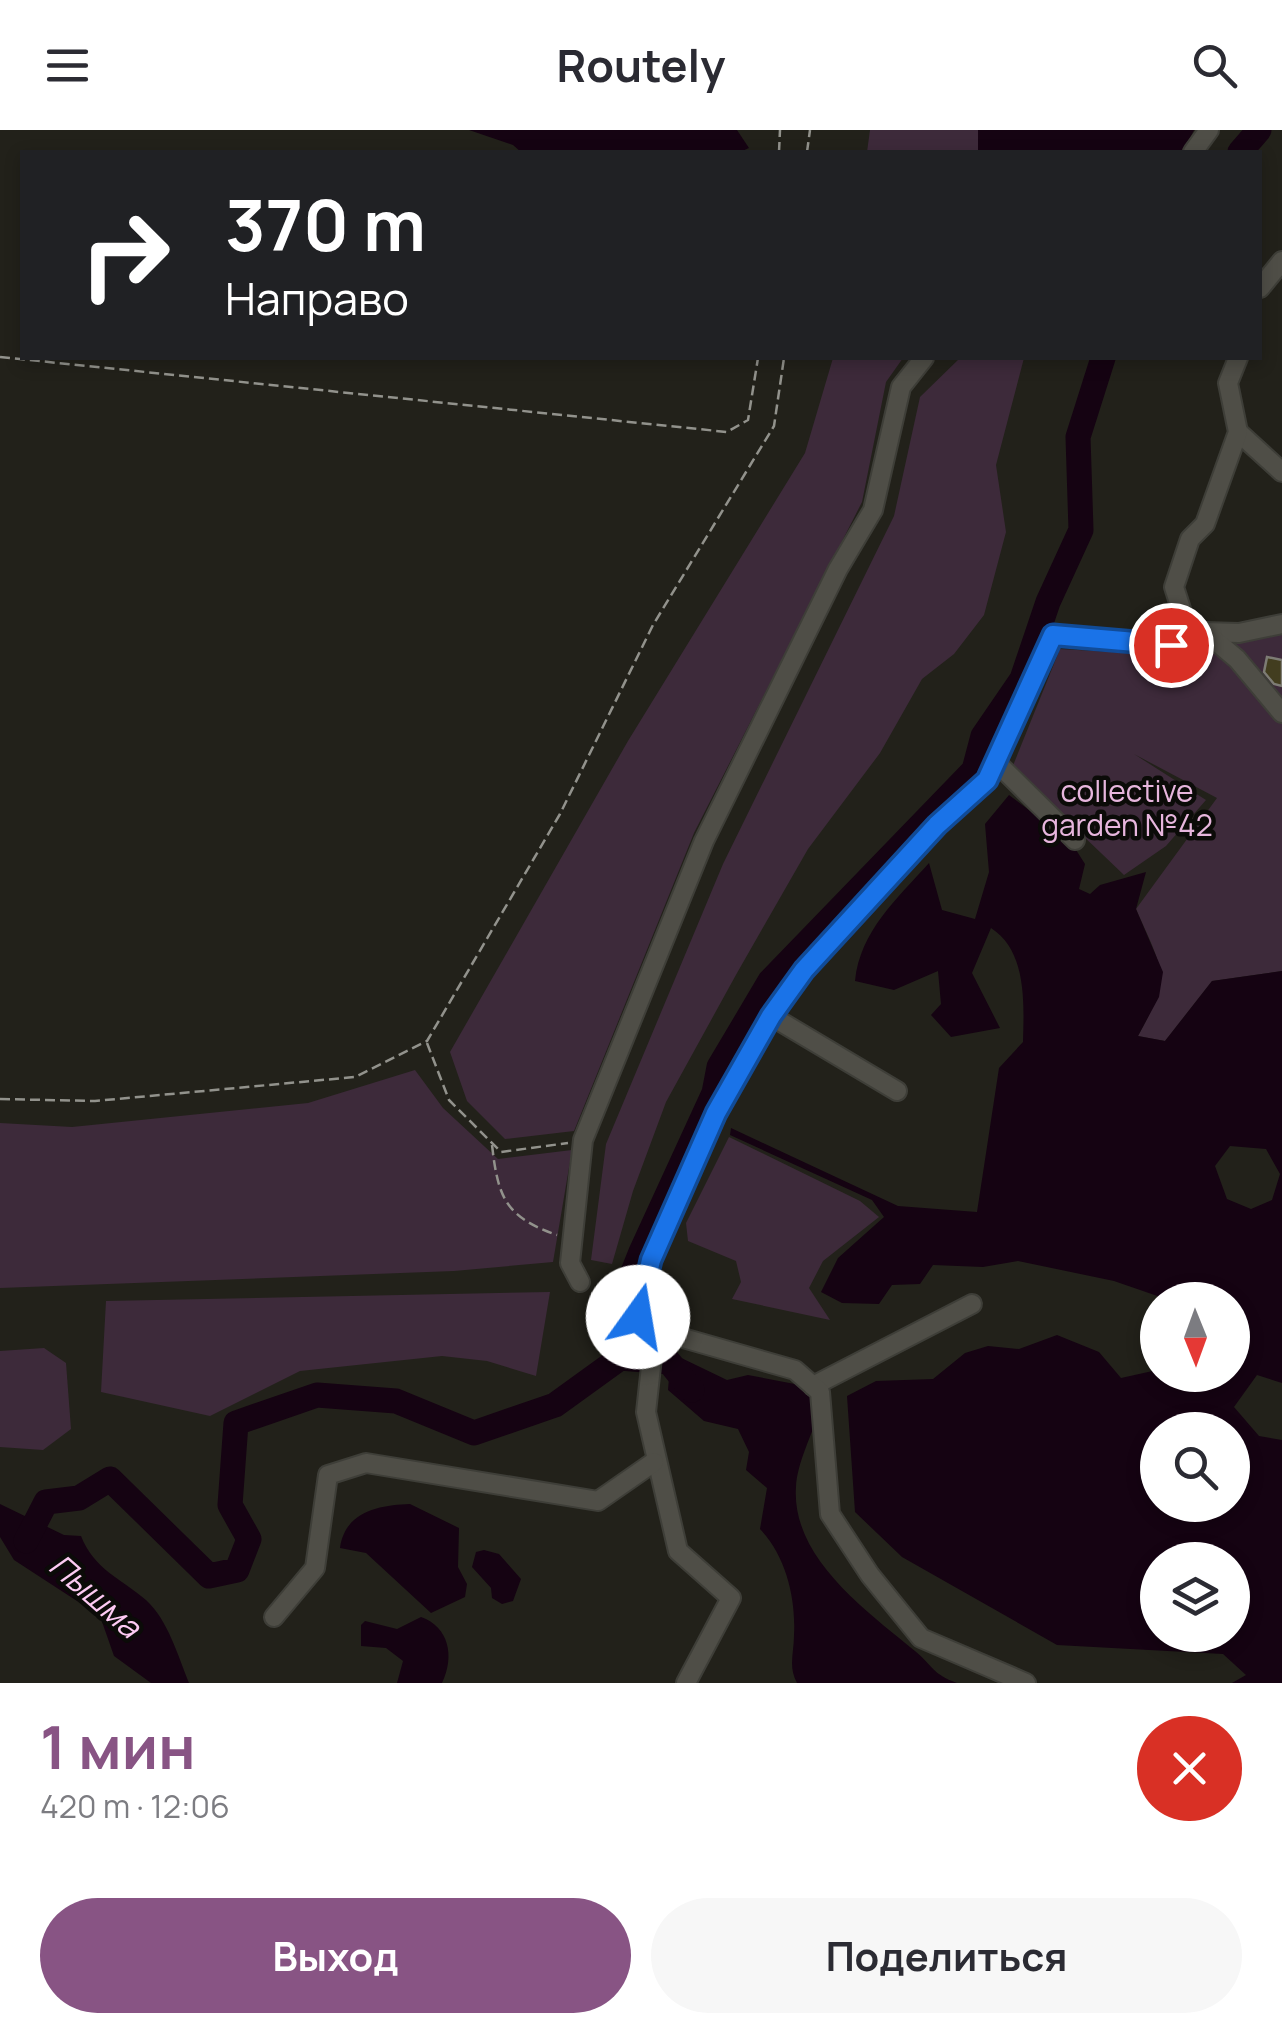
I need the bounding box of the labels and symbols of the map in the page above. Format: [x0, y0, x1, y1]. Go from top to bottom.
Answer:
pin [1129, 603, 1214, 688]
park label: collective garden №42 [1041, 770, 1213, 845]
position arrow [586, 1265, 690, 1369]
north arrow [1140, 1282, 1250, 1392]
water label: Пышма [41, 1543, 152, 1649]

